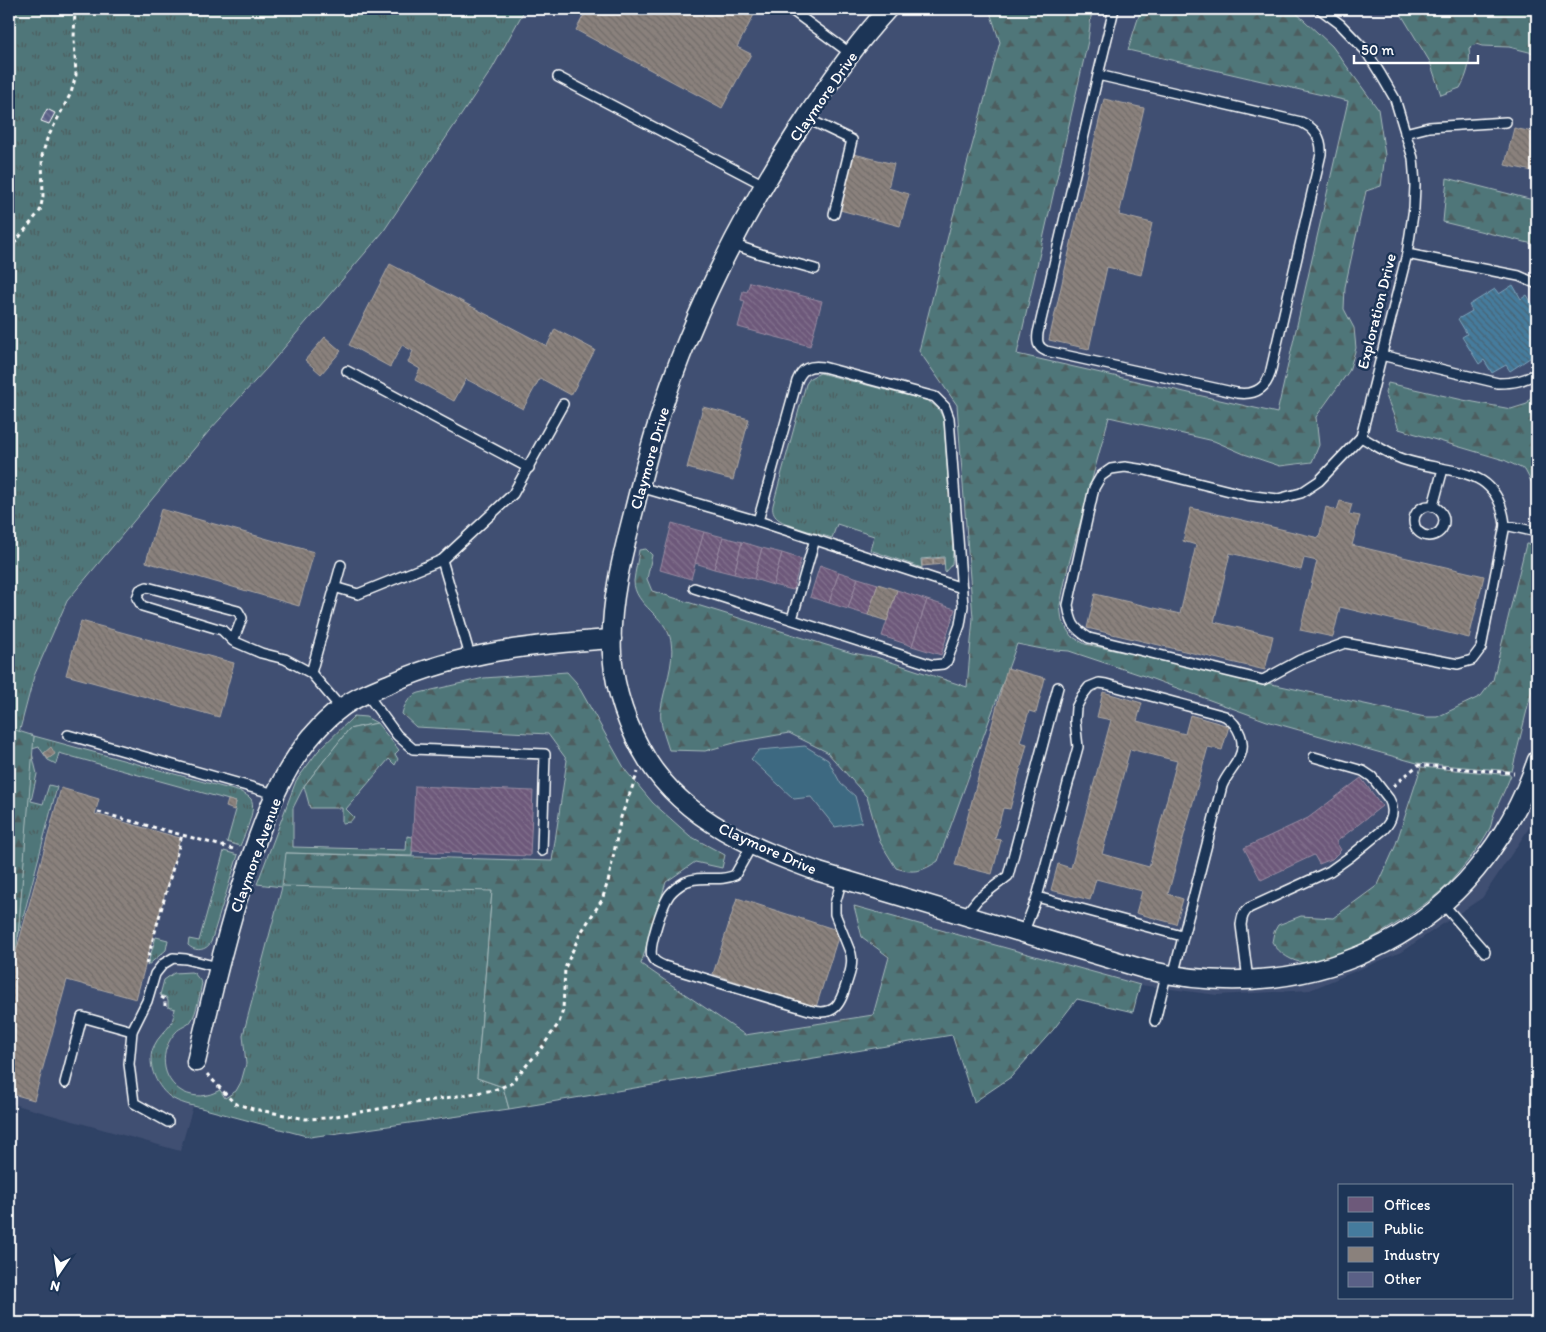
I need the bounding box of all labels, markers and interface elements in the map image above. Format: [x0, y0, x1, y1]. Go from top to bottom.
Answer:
scale bar [1354, 32, 1477, 64]
text: 50 m [1361, 41, 1394, 59]
street label: Claymore Drive [785, 48, 861, 145]
street label: Exploration Drive [1353, 251, 1400, 371]
street label: Claymore Drive [626, 405, 673, 512]
street label: Claymore Avenue [226, 795, 285, 915]
street label: Claymore Drive [716, 818, 820, 879]
legend [1338, 1184, 1514, 1300]
text: Offices [1384, 1196, 1431, 1214]
text: Public [1384, 1220, 1424, 1238]
text: Industry [1384, 1246, 1440, 1264]
north arrow [32, 1250, 82, 1300]
text: Other [1384, 1270, 1421, 1288]
text: N [49, 1277, 62, 1296]

